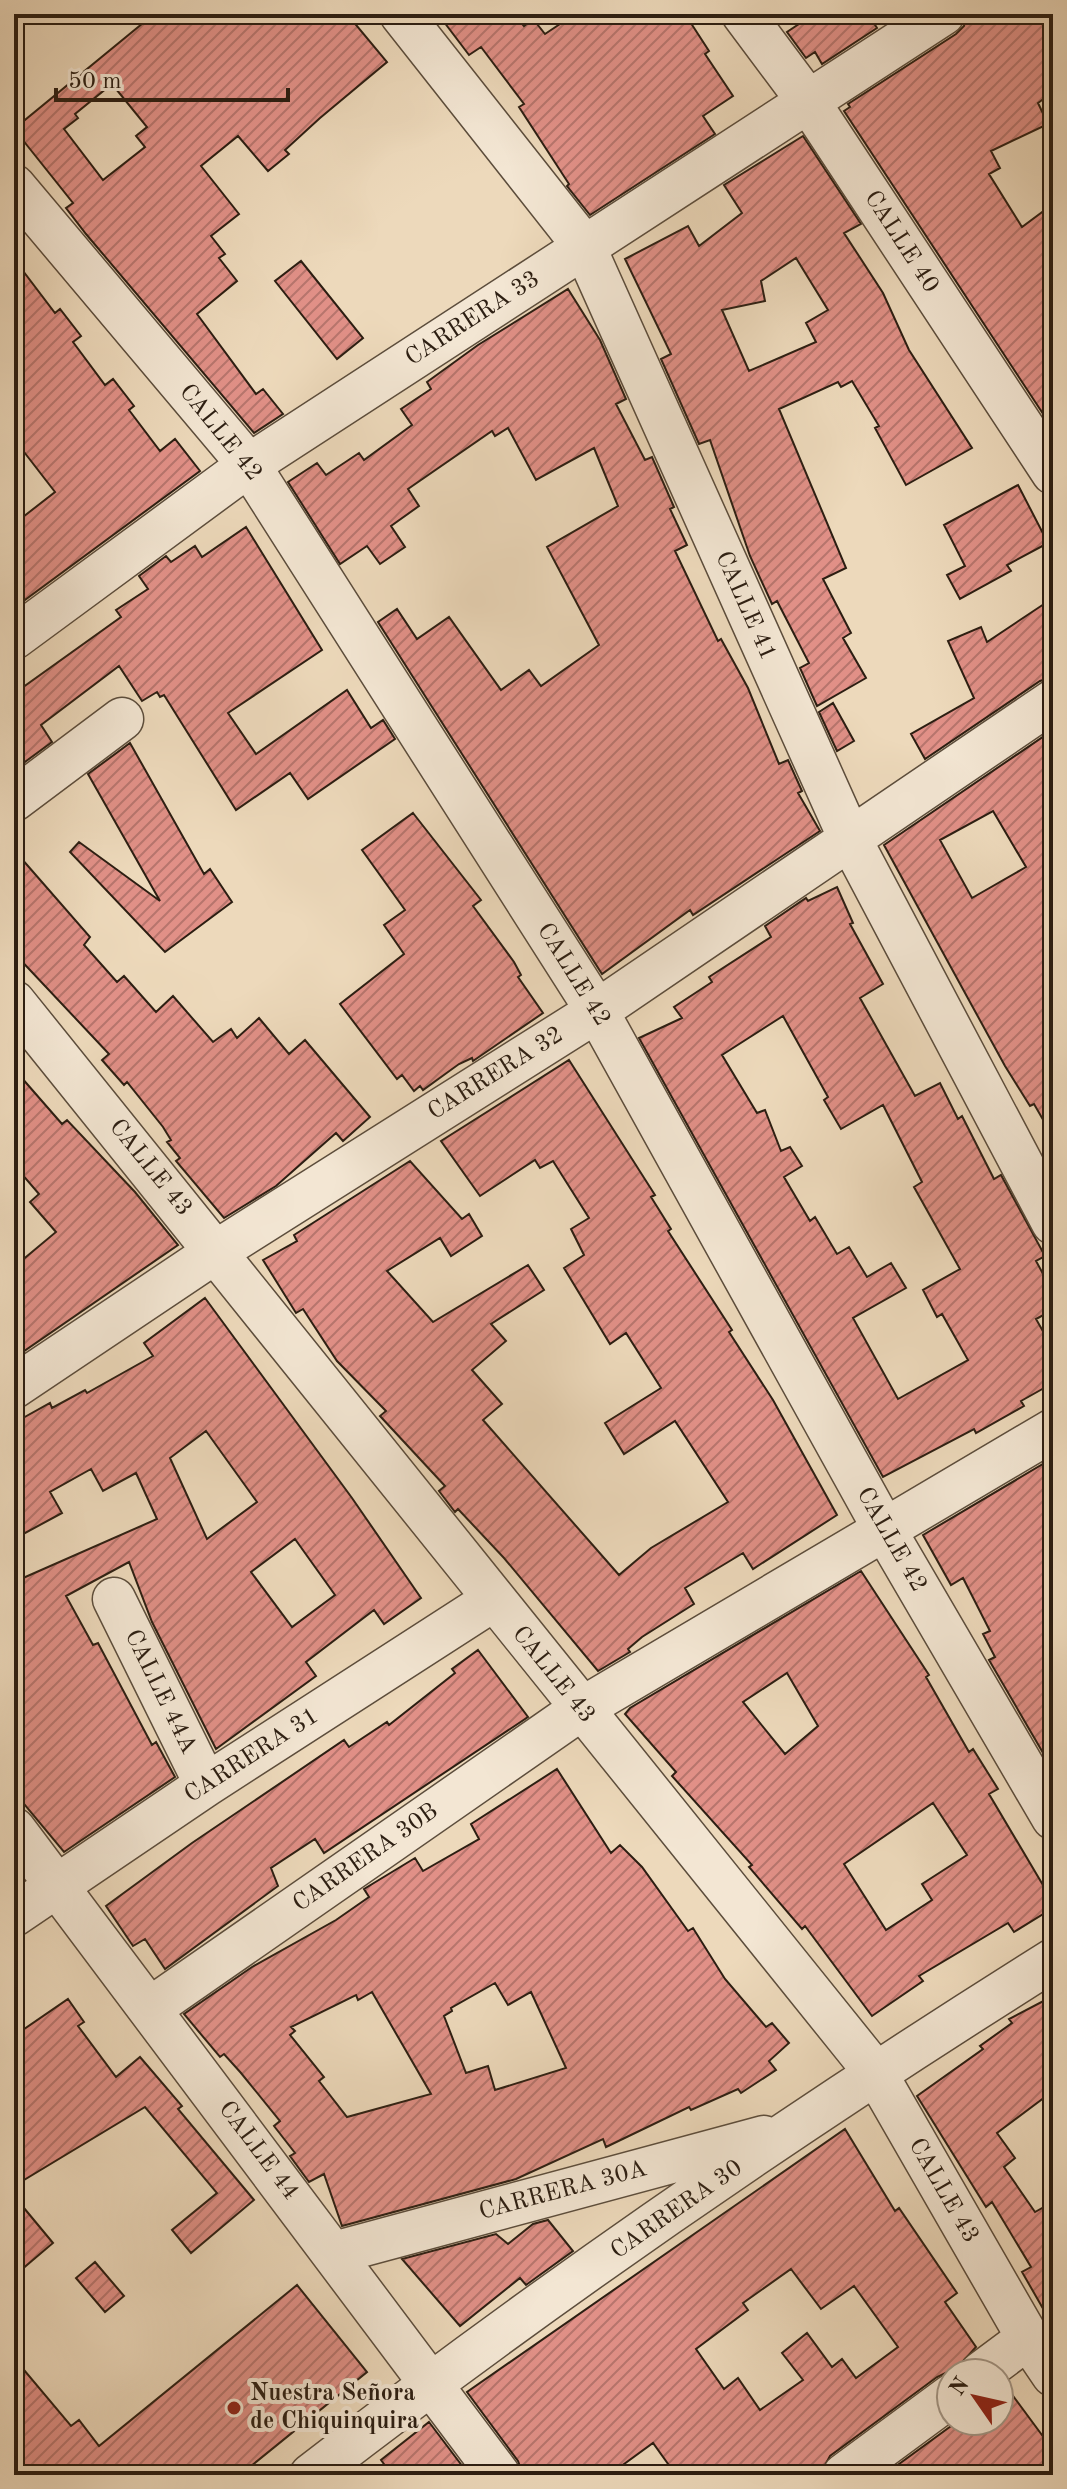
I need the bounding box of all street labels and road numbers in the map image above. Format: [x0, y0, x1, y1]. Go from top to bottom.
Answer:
street label: CALLE 40 [859, 187, 943, 297]
street label: CARRERA 33 [402, 267, 544, 371]
street label: CALLE 42 [174, 380, 266, 486]
street label: CALLE 41 [710, 548, 780, 664]
street label: CALLE 42 [532, 919, 614, 1031]
street label: CARRERA 32 [424, 1023, 568, 1125]
street label: CALLE 43 [104, 1115, 196, 1221]
street label: CALLE 42 [851, 1484, 931, 1596]
street label: CALLE 43 [507, 1622, 599, 1728]
street label: CALLE 44A [120, 1626, 200, 1758]
street label: CARRERA 31 [181, 1704, 323, 1808]
street label: CARRERA 30B [289, 1799, 443, 1917]
street label: CALLE 44 [213, 2097, 303, 2205]
street label: CALLE 43 [903, 2135, 983, 2247]
street label: CARRERA 30 [607, 2156, 747, 2264]
street label: CARRERA 30A [477, 2157, 649, 2225]

